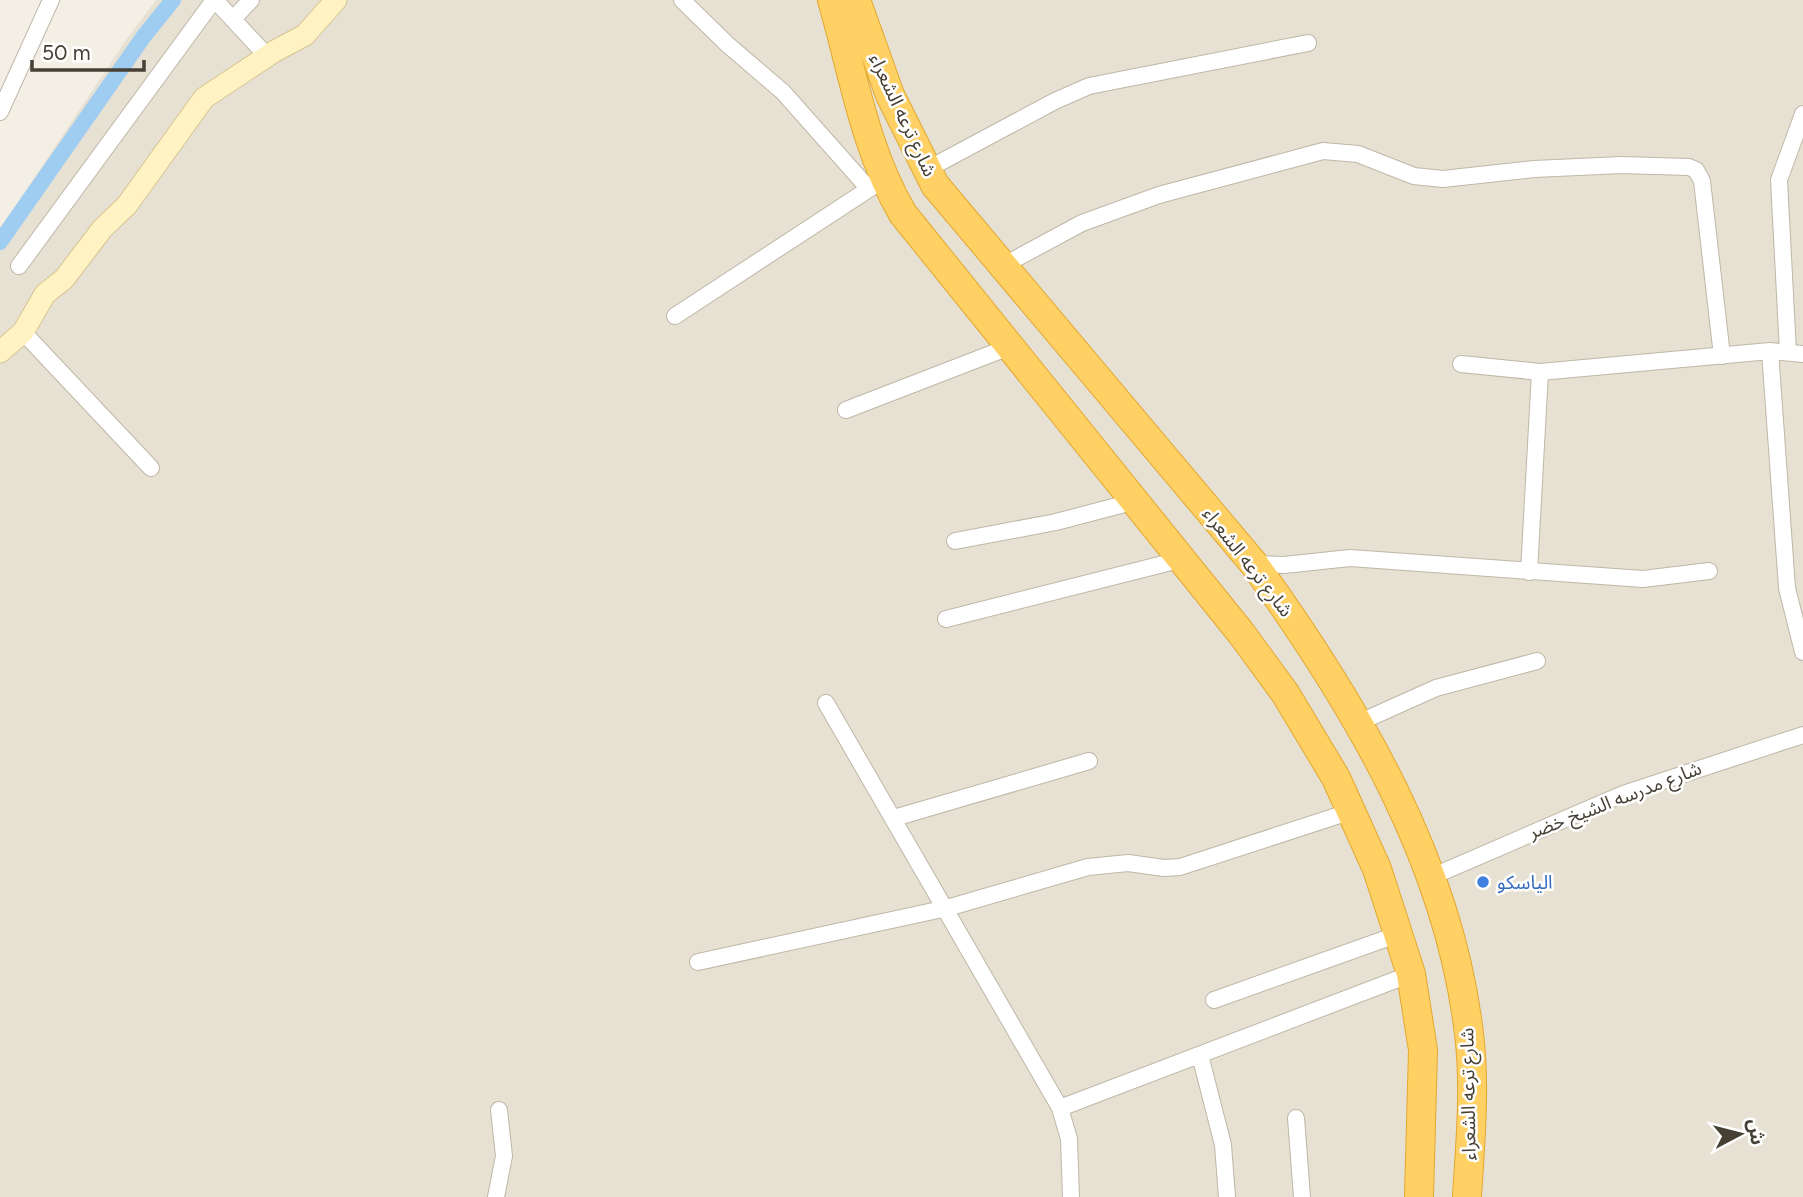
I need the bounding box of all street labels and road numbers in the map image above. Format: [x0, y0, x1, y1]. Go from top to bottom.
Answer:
street label: شارع ترعه الشعراء [863, 50, 941, 181]
street label: شارع ترعه الشعراء [1196, 503, 1298, 623]
street label: شارع مدرسه الشيخ خضر [1524, 756, 1706, 847]
street label: شارع ترعه الشعراء [1455, 1027, 1483, 1161]

